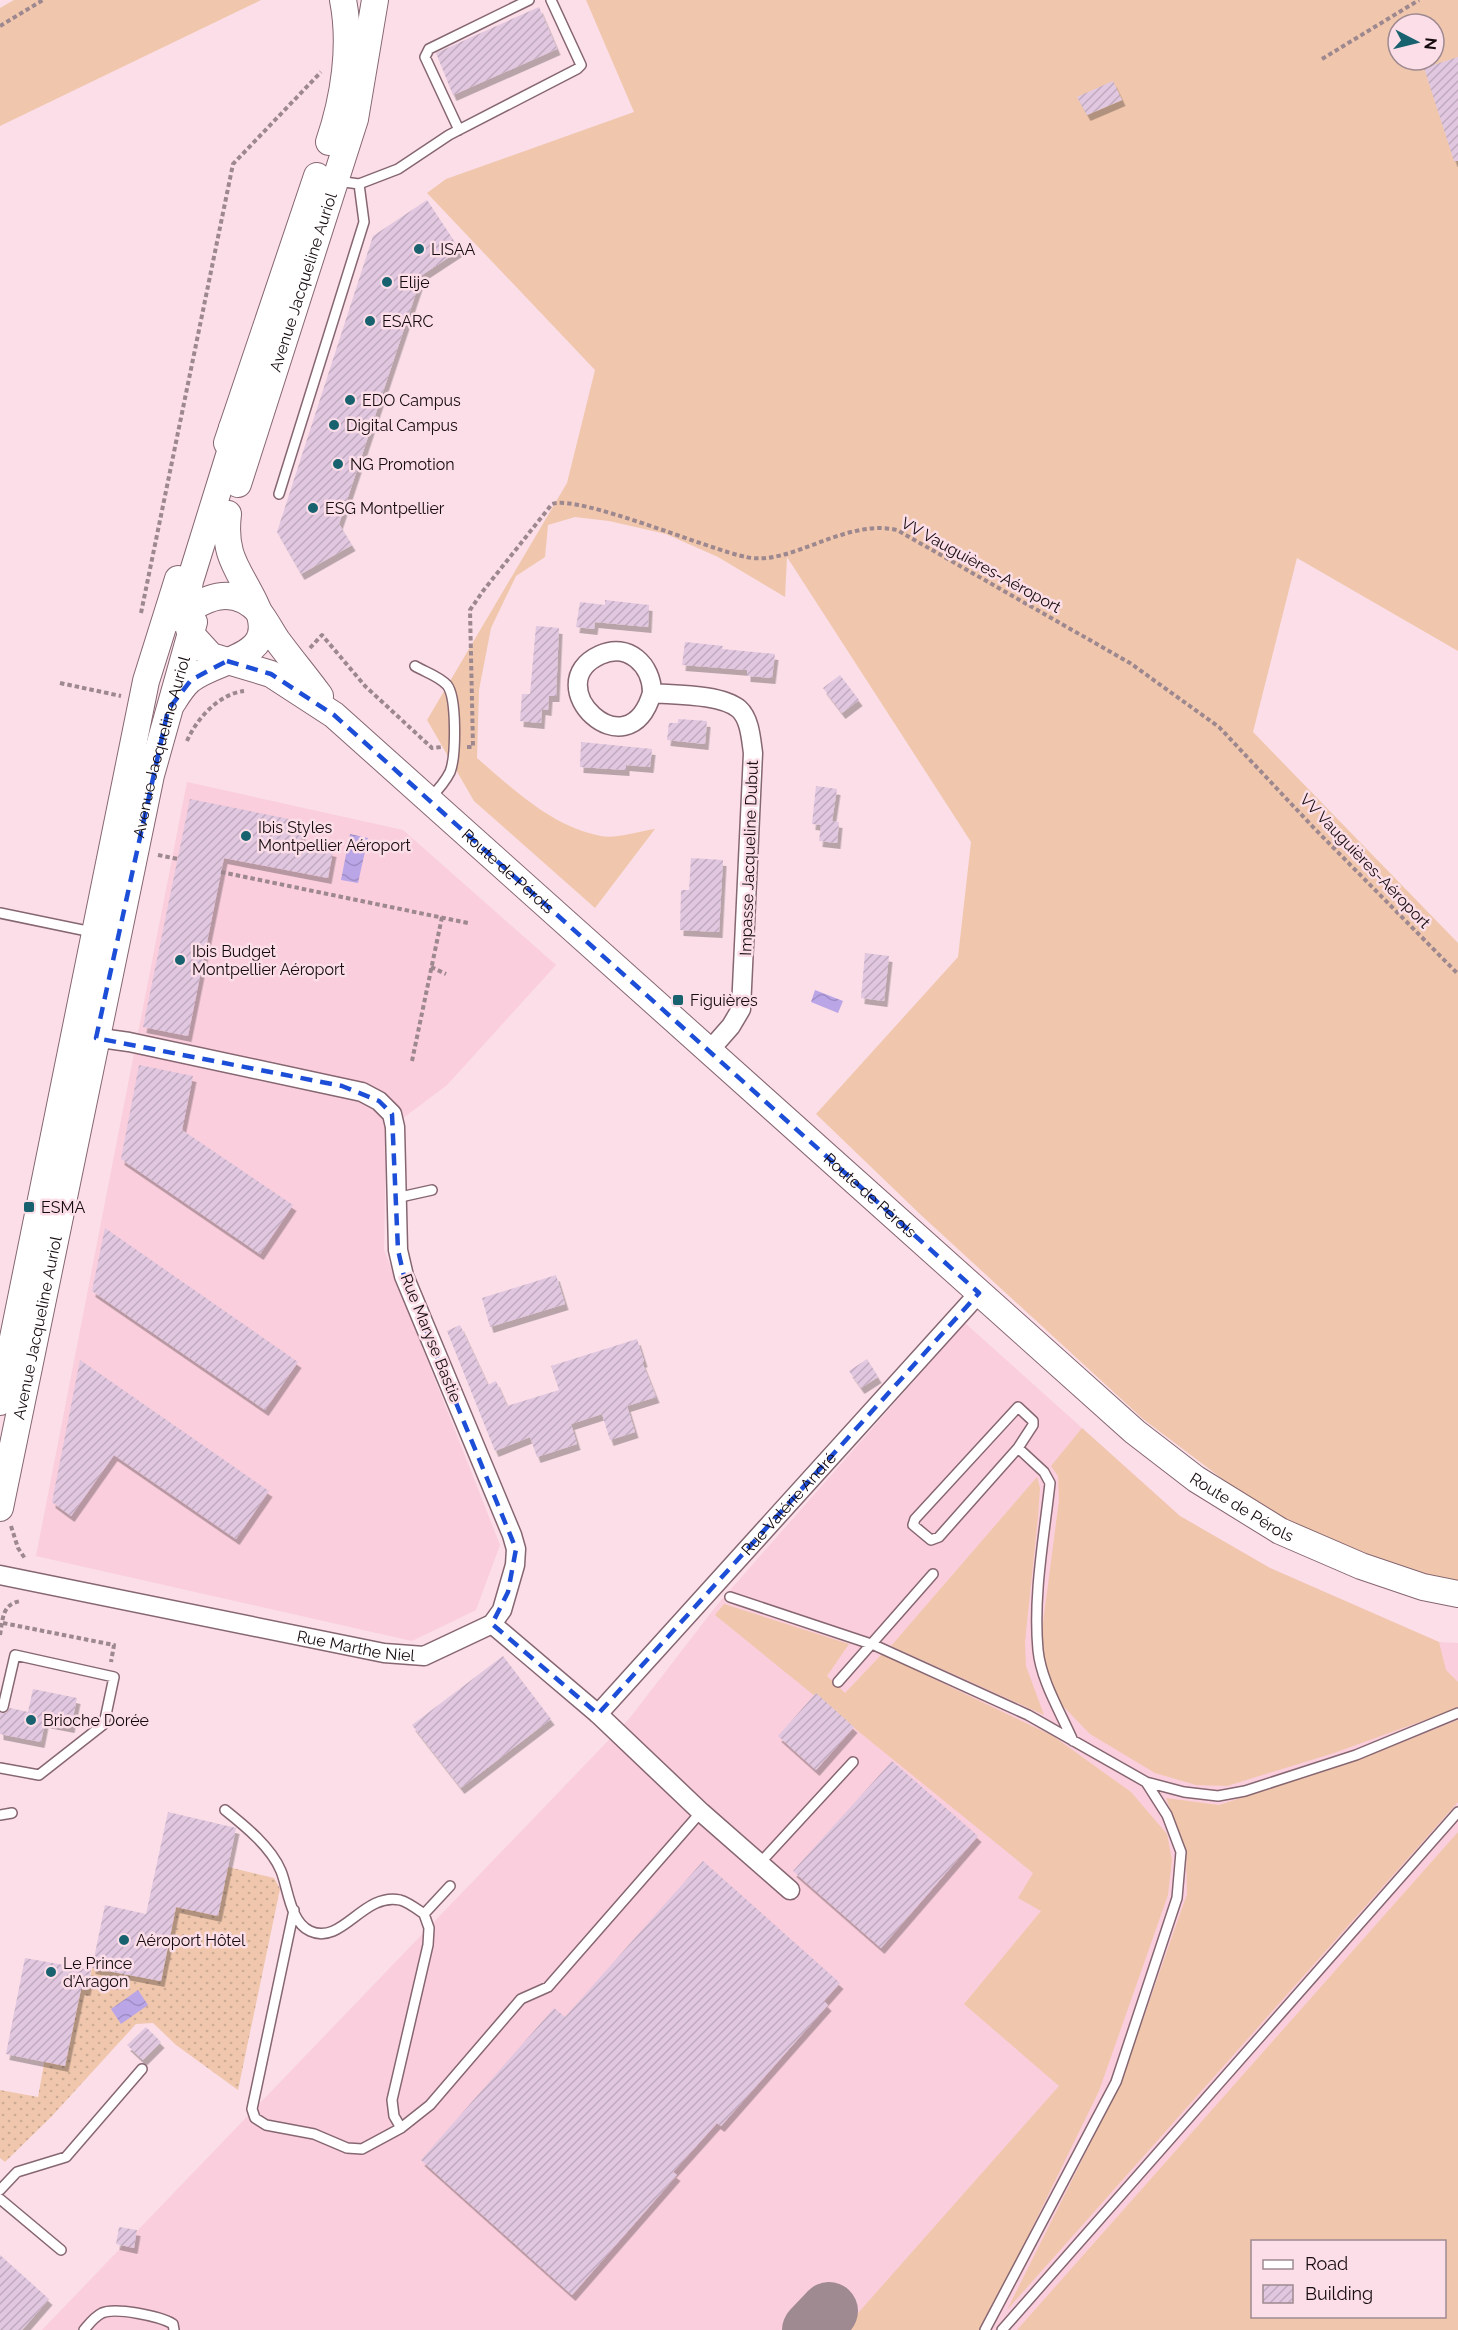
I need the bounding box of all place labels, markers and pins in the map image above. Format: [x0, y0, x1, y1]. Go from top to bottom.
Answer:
place label: LISAA [431, 240, 476, 259]
marker: LISAA [412, 242, 426, 256]
place label: Elije [399, 273, 430, 292]
marker: Elije [380, 275, 394, 289]
place label: ESARC [382, 312, 433, 331]
marker: ESARC [363, 314, 377, 328]
place label: EDO Campus [362, 391, 461, 410]
marker: EDO Campus [343, 393, 357, 407]
place label: Digital Campus [346, 416, 458, 435]
marker: Digital Campus [327, 418, 341, 432]
place label: NG Promotion [350, 455, 455, 474]
marker: NG Promotion [331, 457, 345, 471]
place label: ESG Montpellier [325, 499, 445, 518]
marker: ESG Montpellier [306, 501, 320, 515]
place label: Ibis Styles Montpellier Aéroport [258, 818, 412, 855]
marker: Ibis Styles Montpellier Aéroport [239, 829, 253, 843]
place label: Ibis Budget Montpellier Aéroport [192, 942, 346, 979]
marker: Ibis Budget Montpellier Aéroport [173, 953, 187, 967]
place label: Figuières [690, 991, 758, 1010]
marker: Figuières [671, 993, 685, 1007]
place label: ESMA [41, 1198, 85, 1217]
marker: ESMA [22, 1200, 36, 1214]
place label: Brioche Dorée [43, 1711, 149, 1730]
marker: Brioche Dorée [24, 1713, 38, 1727]
place label: Aéroport Hôtel [136, 1931, 246, 1950]
marker: Aéroport Hôtel [117, 1933, 131, 1947]
place label: Le Prince d’Aragon [63, 1954, 132, 1991]
marker: Le Prince d’Aragon [44, 1965, 58, 1979]

